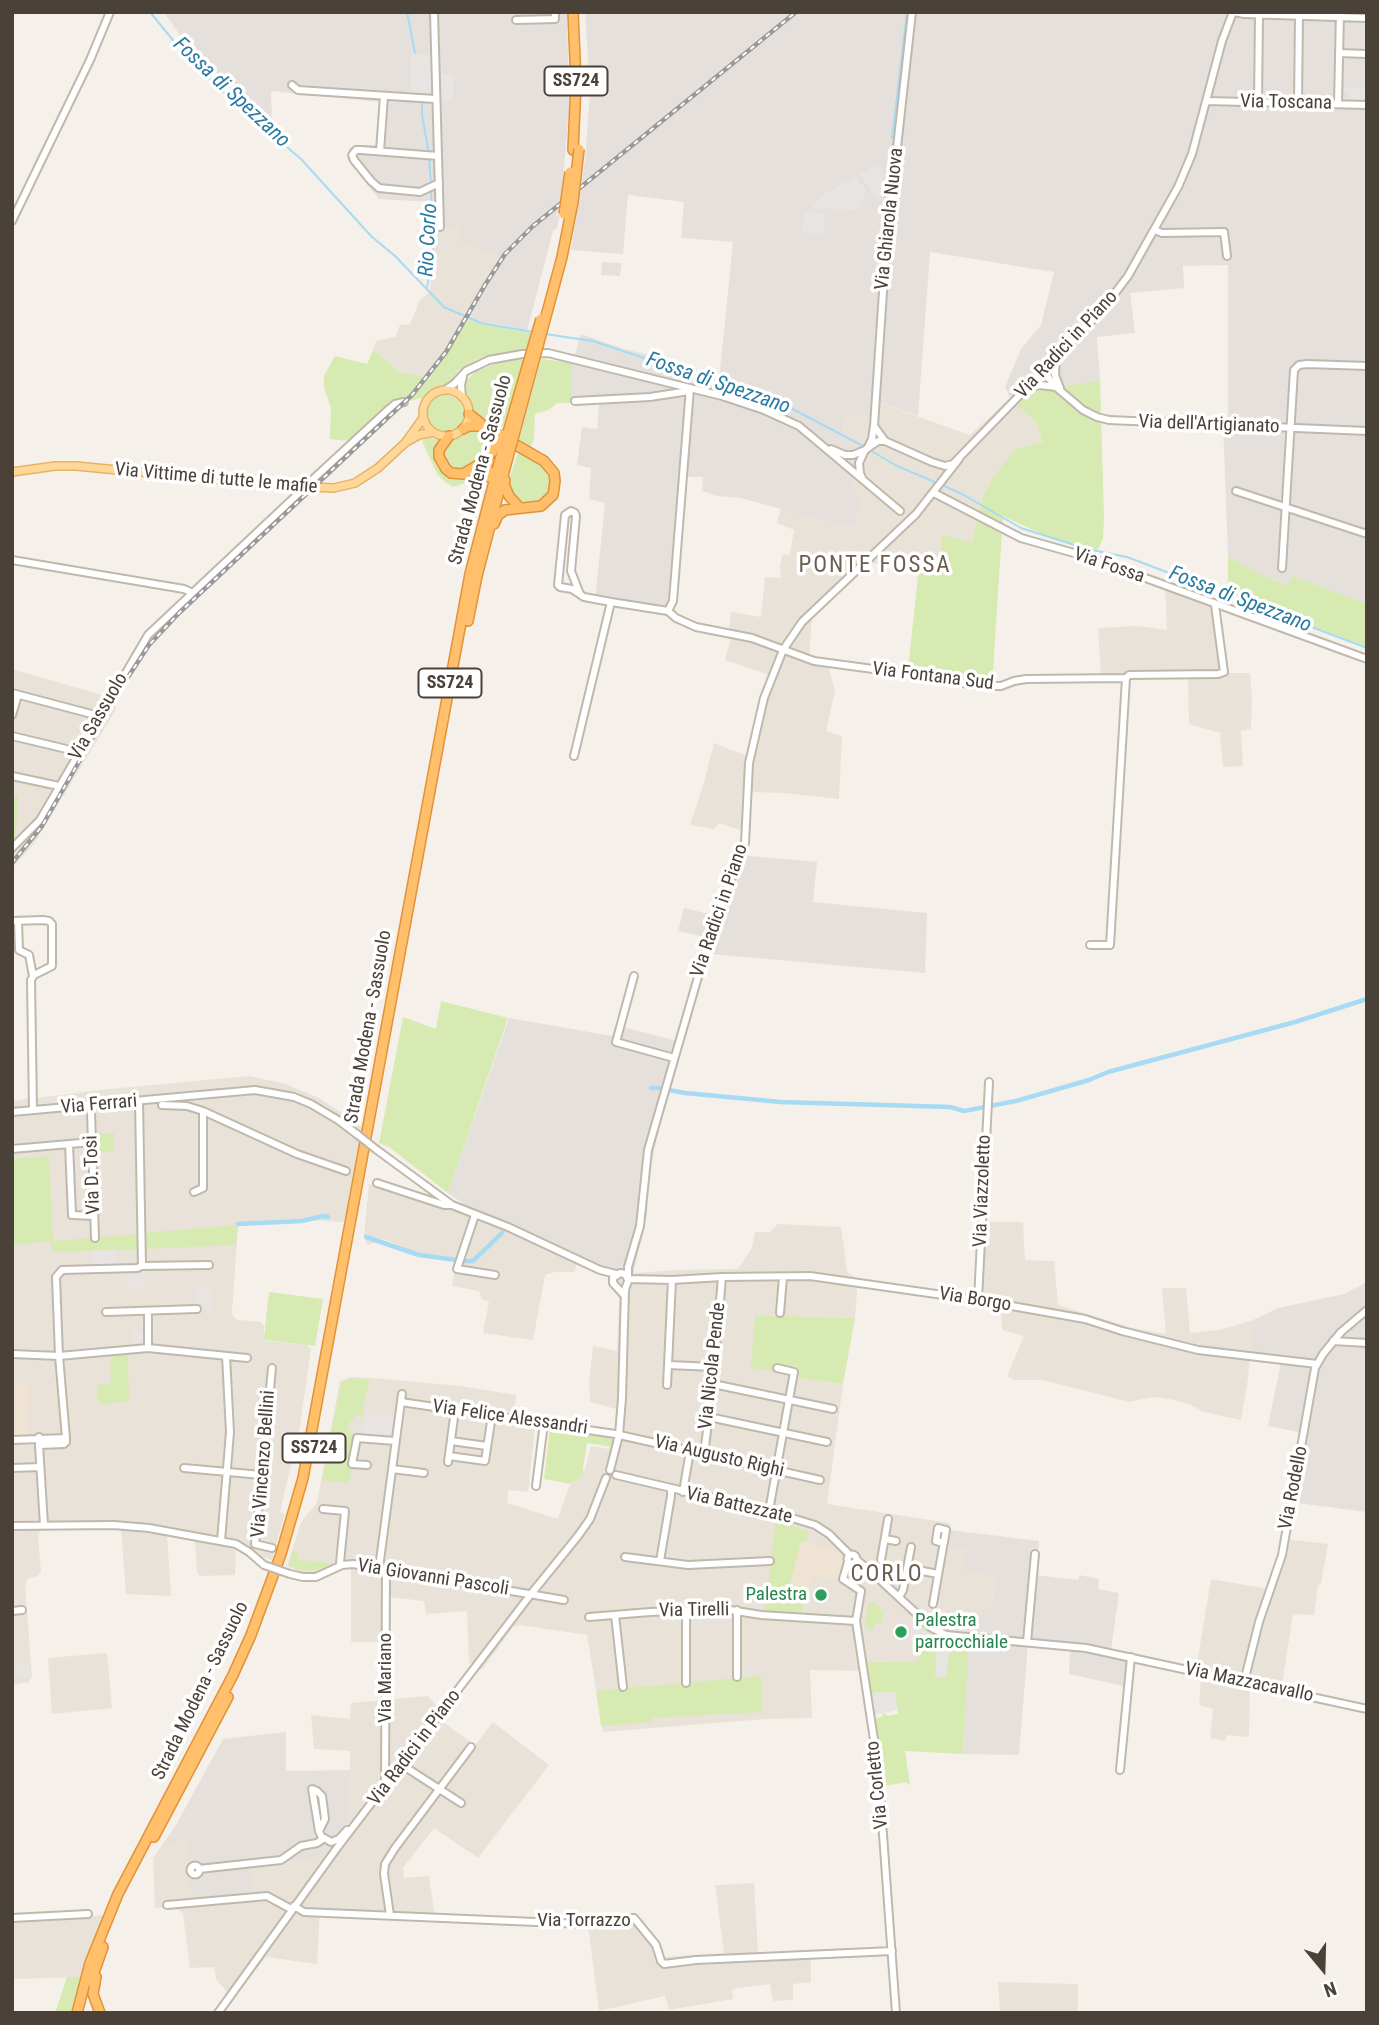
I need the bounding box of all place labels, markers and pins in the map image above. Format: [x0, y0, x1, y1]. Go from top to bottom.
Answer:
place label: Palestra [745, 1584, 807, 1606]
marker: Palestra [813, 1587, 829, 1603]
place label: Palestra parrocchiale [915, 1610, 1008, 1654]
marker: Palestra parrocchiale [893, 1624, 909, 1640]

